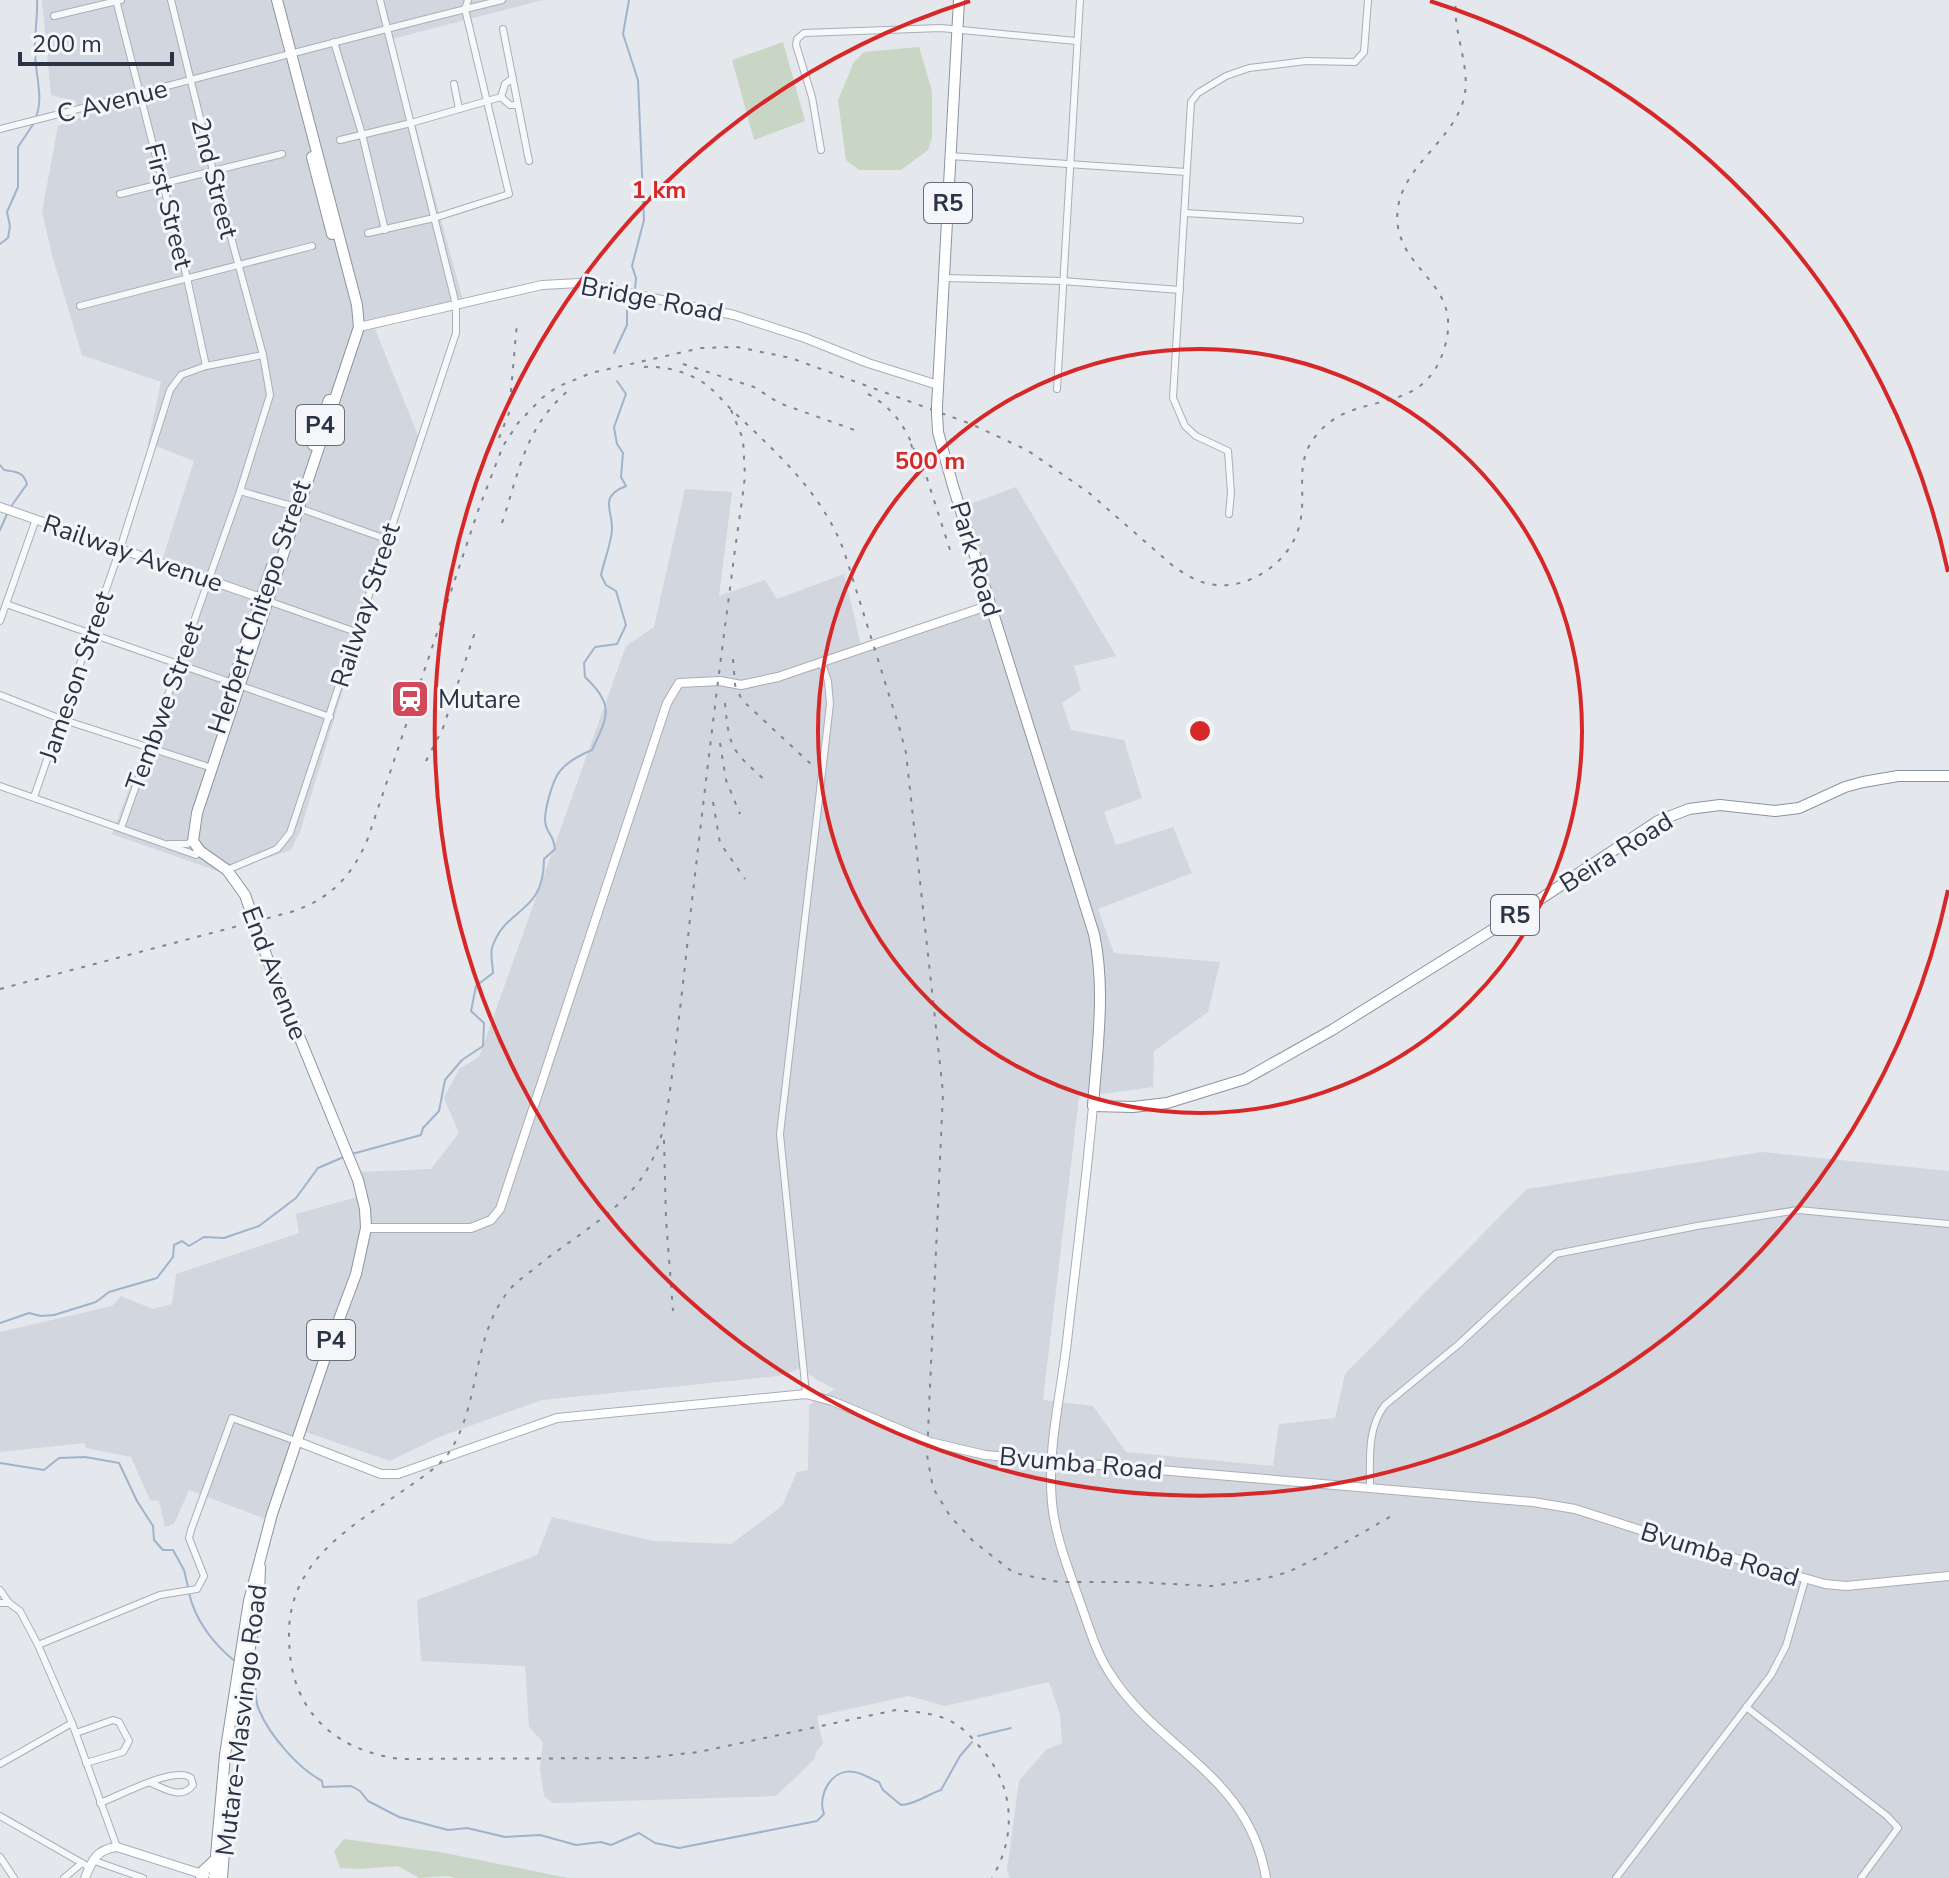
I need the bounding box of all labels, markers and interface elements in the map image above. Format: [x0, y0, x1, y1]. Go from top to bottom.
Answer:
scale bar [20, 16, 172, 66]
text: 200 m [32, 28, 102, 60]
street label: C Avenue [53, 71, 171, 132]
street label: 2nd Street [183, 114, 247, 243]
street label: First Street [136, 140, 201, 274]
text: 1 km [632, 174, 686, 206]
road number: R5 [924, 183, 972, 223]
street label: Bridge Road [578, 269, 726, 330]
road number: P4 [296, 405, 344, 445]
text: 500 m [895, 445, 965, 477]
street label: Herbert Chitepo Street [200, 475, 320, 739]
street label: Park Road [941, 497, 1010, 621]
street label: Railway Avenue [38, 506, 228, 601]
street label: Railway Street [322, 518, 409, 692]
street label: Jameson Street [31, 586, 122, 767]
street label: Tembwe Street [118, 616, 212, 796]
station icon: Mutare [389, 678, 431, 720]
place label: Mutare [438, 682, 521, 717]
centre of rings [1186, 717, 1214, 745]
street label: Beira Road [1553, 804, 1680, 901]
road number: R5 [1491, 895, 1539, 935]
street label: End Avenue [233, 901, 316, 1045]
road number: P4 [307, 1320, 355, 1360]
street label: Bvumba Road [998, 1439, 1164, 1488]
street label: Bvumba Road [1636, 1514, 1803, 1595]
street label: Mutare-Masvingo Road [207, 1582, 276, 1858]

